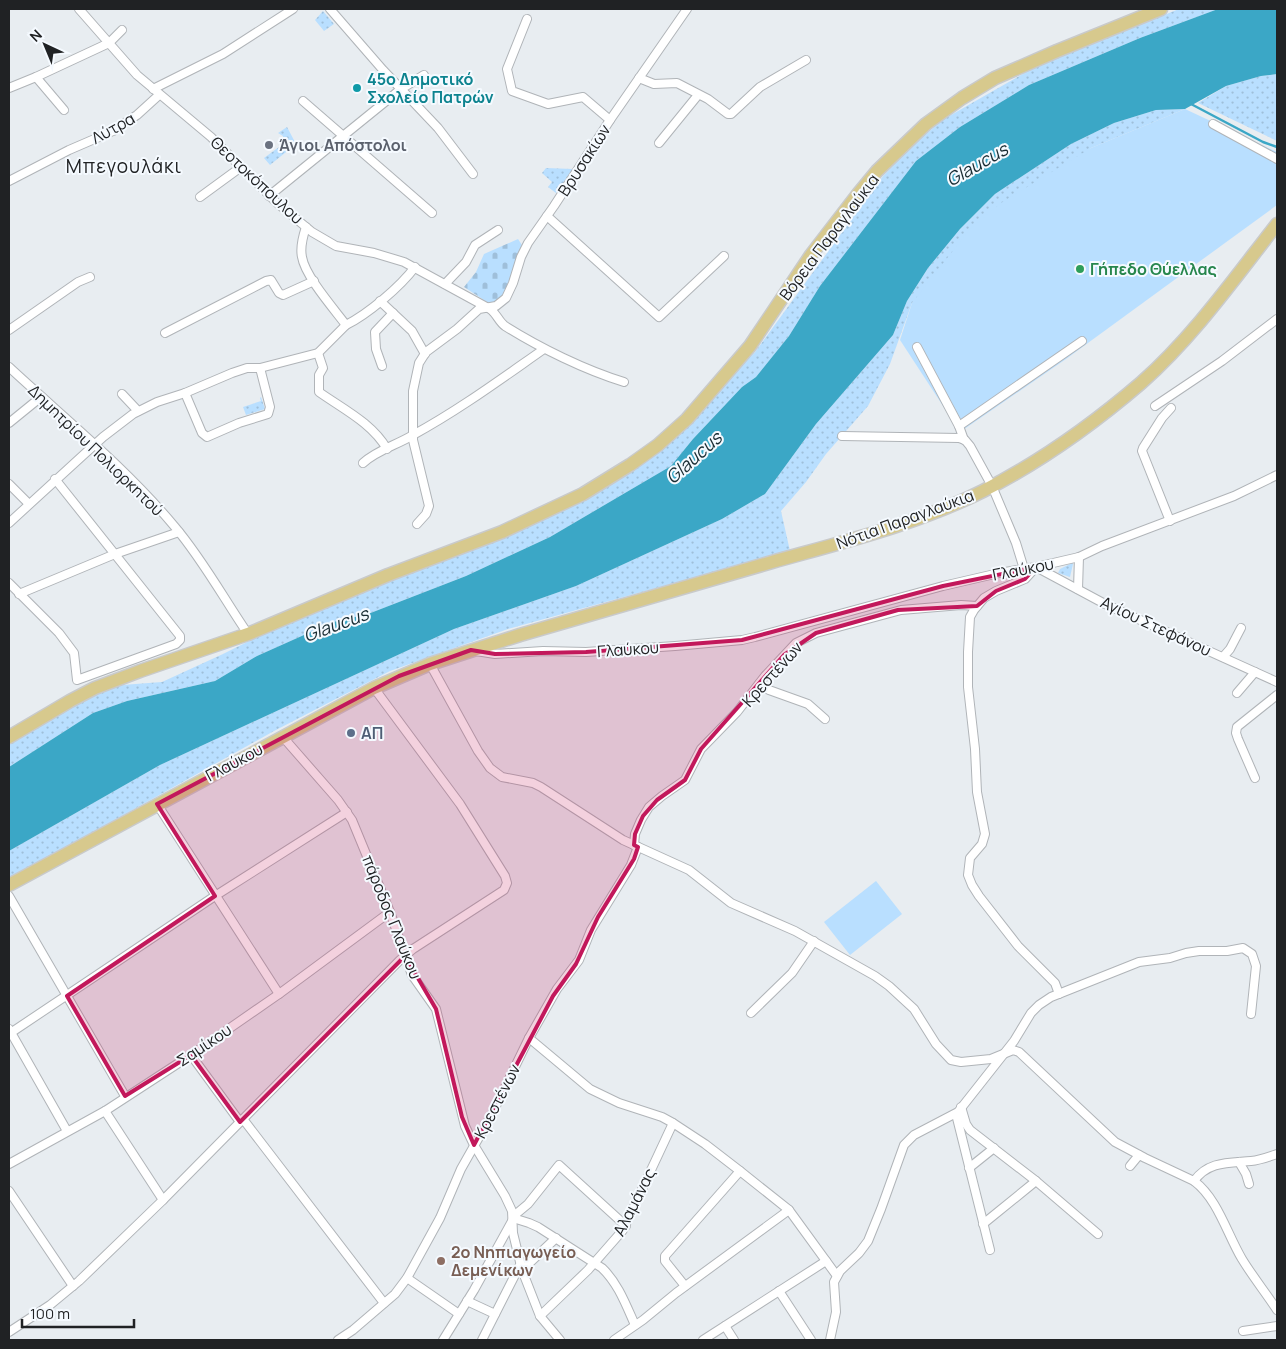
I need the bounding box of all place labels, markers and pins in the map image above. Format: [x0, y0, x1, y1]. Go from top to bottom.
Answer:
place label: 45ο Δημοτικό Σχολείο Πατρών [367, 68, 494, 108]
marker: 45ο Δημοτικό Σχολείο Πατρών [351, 82, 363, 94]
place label: Άγιοι Απόστολοι [279, 134, 407, 156]
marker: Άγιοι Απόστολοι [263, 139, 275, 151]
place label: Γήπεδο Θύελλας [1090, 258, 1217, 280]
marker: Γήπεδο Θύελλας [1074, 263, 1086, 275]
place label: ΑΠ [361, 722, 383, 744]
marker: ΑΠ [345, 727, 357, 739]
place label: 2ο Νηπιαγωγείο Δεμενίκων [451, 1241, 576, 1281]
marker: 2ο Νηπιαγωγείο Δεμενίκων [435, 1255, 447, 1267]

